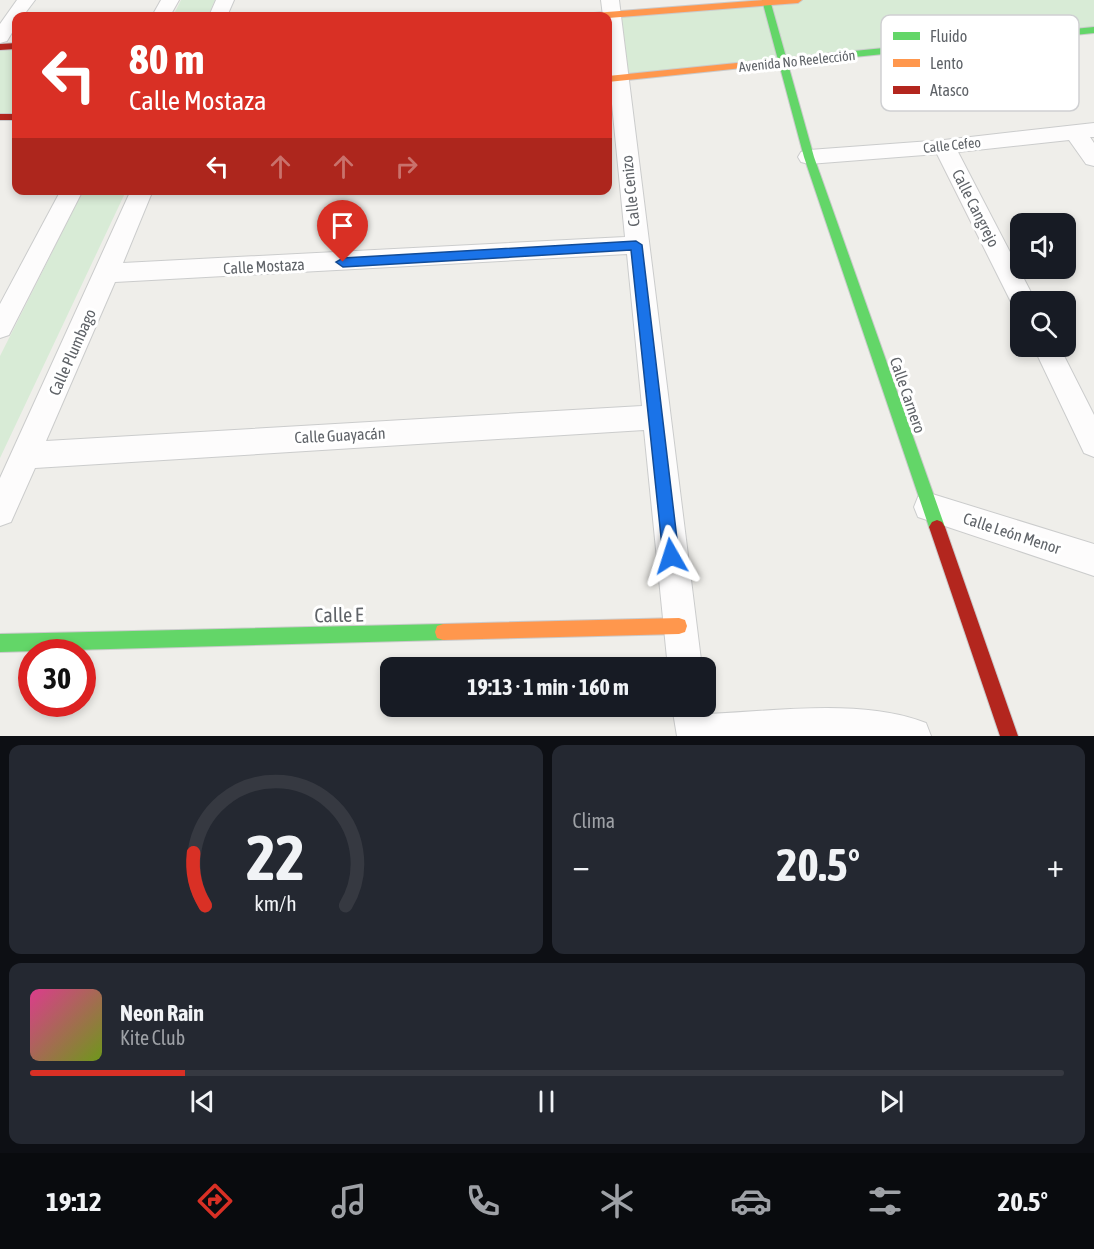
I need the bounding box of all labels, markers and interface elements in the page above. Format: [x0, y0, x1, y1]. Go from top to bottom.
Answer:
legend [881, 15, 1079, 111]
text: Fluido [930, 27, 967, 45]
text: 80 m [129, 35, 204, 83]
icon: left [30, 36, 108, 114]
street label: Avenida No Reelección [738, 47, 856, 75]
text: Lento [930, 54, 963, 72]
text: Atasco [930, 81, 969, 99]
text: Calle Mostaza [129, 85, 267, 116]
street label: Calle Cefeo [922, 134, 982, 156]
icon: left [201, 150, 234, 183]
icon: ahead [264, 150, 297, 183]
icon: ahead [327, 150, 360, 183]
icon: right [390, 150, 423, 183]
street label: Calle Cenizo [617, 155, 643, 227]
street label: Calle Cangrejo [948, 166, 1003, 250]
pin [317, 200, 368, 262]
icon: arrive [326, 209, 359, 242]
map controls [1010, 213, 1076, 357]
button: sound [1010, 213, 1076, 279]
street label: Calle Mostaza [223, 255, 305, 277]
button: search [1010, 291, 1076, 357]
street label: Calle Plumbago [45, 306, 100, 398]
street label: Calle Carnero [887, 355, 929, 435]
street label: Calle Guayacán [294, 424, 386, 447]
street label: Calle León Menor [961, 509, 1063, 557]
position arrow [639, 524, 703, 588]
street label: Calle E [314, 603, 364, 626]
speed limit sign: 30 [18, 639, 96, 717]
text: 19:13 · 1 min · 160 m [467, 674, 629, 700]
text: Clima [573, 809, 615, 832]
text: 22 [246, 822, 305, 893]
text: 20.5° [776, 839, 860, 891]
text: − [573, 846, 590, 884]
text: + [1047, 846, 1064, 884]
text: km/h [254, 892, 297, 917]
text: Neon Rain [120, 1000, 204, 1026]
text: Kite Club [120, 1026, 185, 1049]
icon: previous [186, 1085, 219, 1118]
icon: pause [530, 1085, 563, 1118]
icon: next [875, 1085, 908, 1118]
icon: directions [194, 1180, 236, 1222]
icon: music [328, 1180, 370, 1222]
icon: phone [462, 1180, 504, 1222]
icon: climate [596, 1180, 638, 1222]
icon: car [730, 1180, 772, 1222]
icon: filters [864, 1180, 906, 1222]
text: 19:12 [46, 1186, 102, 1217]
text: 20.5° [998, 1186, 1048, 1217]

